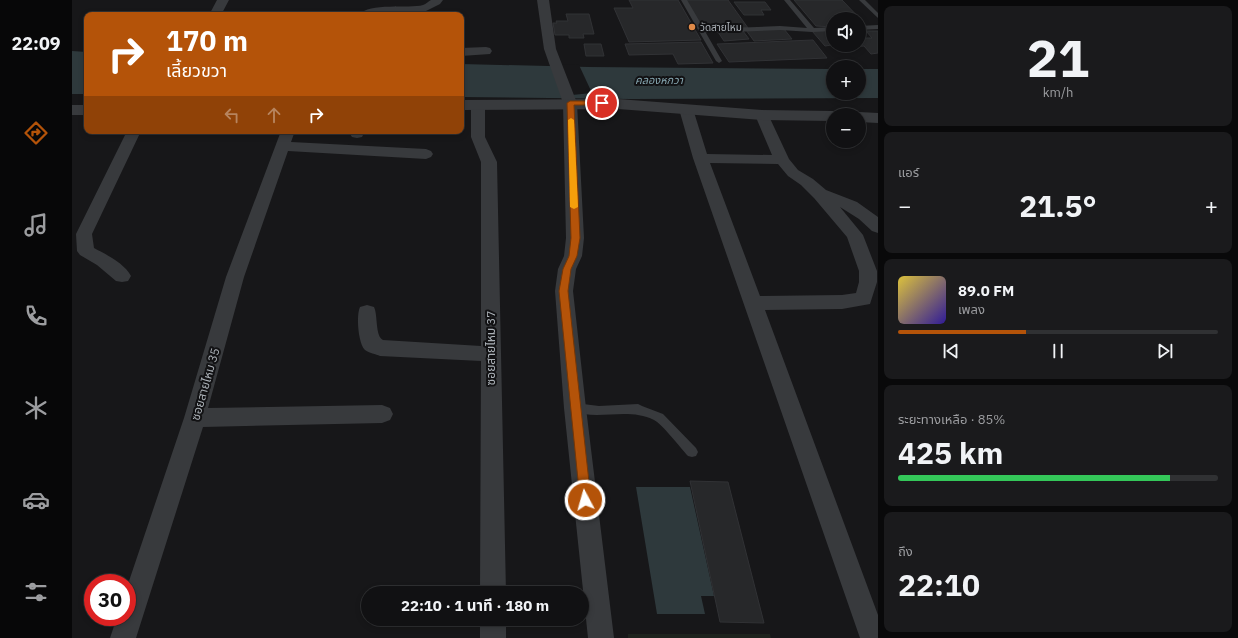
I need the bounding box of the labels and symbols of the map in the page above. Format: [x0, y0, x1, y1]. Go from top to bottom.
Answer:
place label: วัดสายไหม [700, 21, 742, 34]
marker: วัดสายไหม [687, 22, 697, 32]
water label: คลองหกวา [635, 73, 684, 87]
pin [585, 86, 619, 120]
street label: ซอยสายไหม 37 [483, 311, 498, 385]
street label: ซอยสายไหม 35 [187, 346, 223, 422]
position arrow [564, 479, 606, 521]
speed limit sign: 30 [84, 574, 136, 626]

